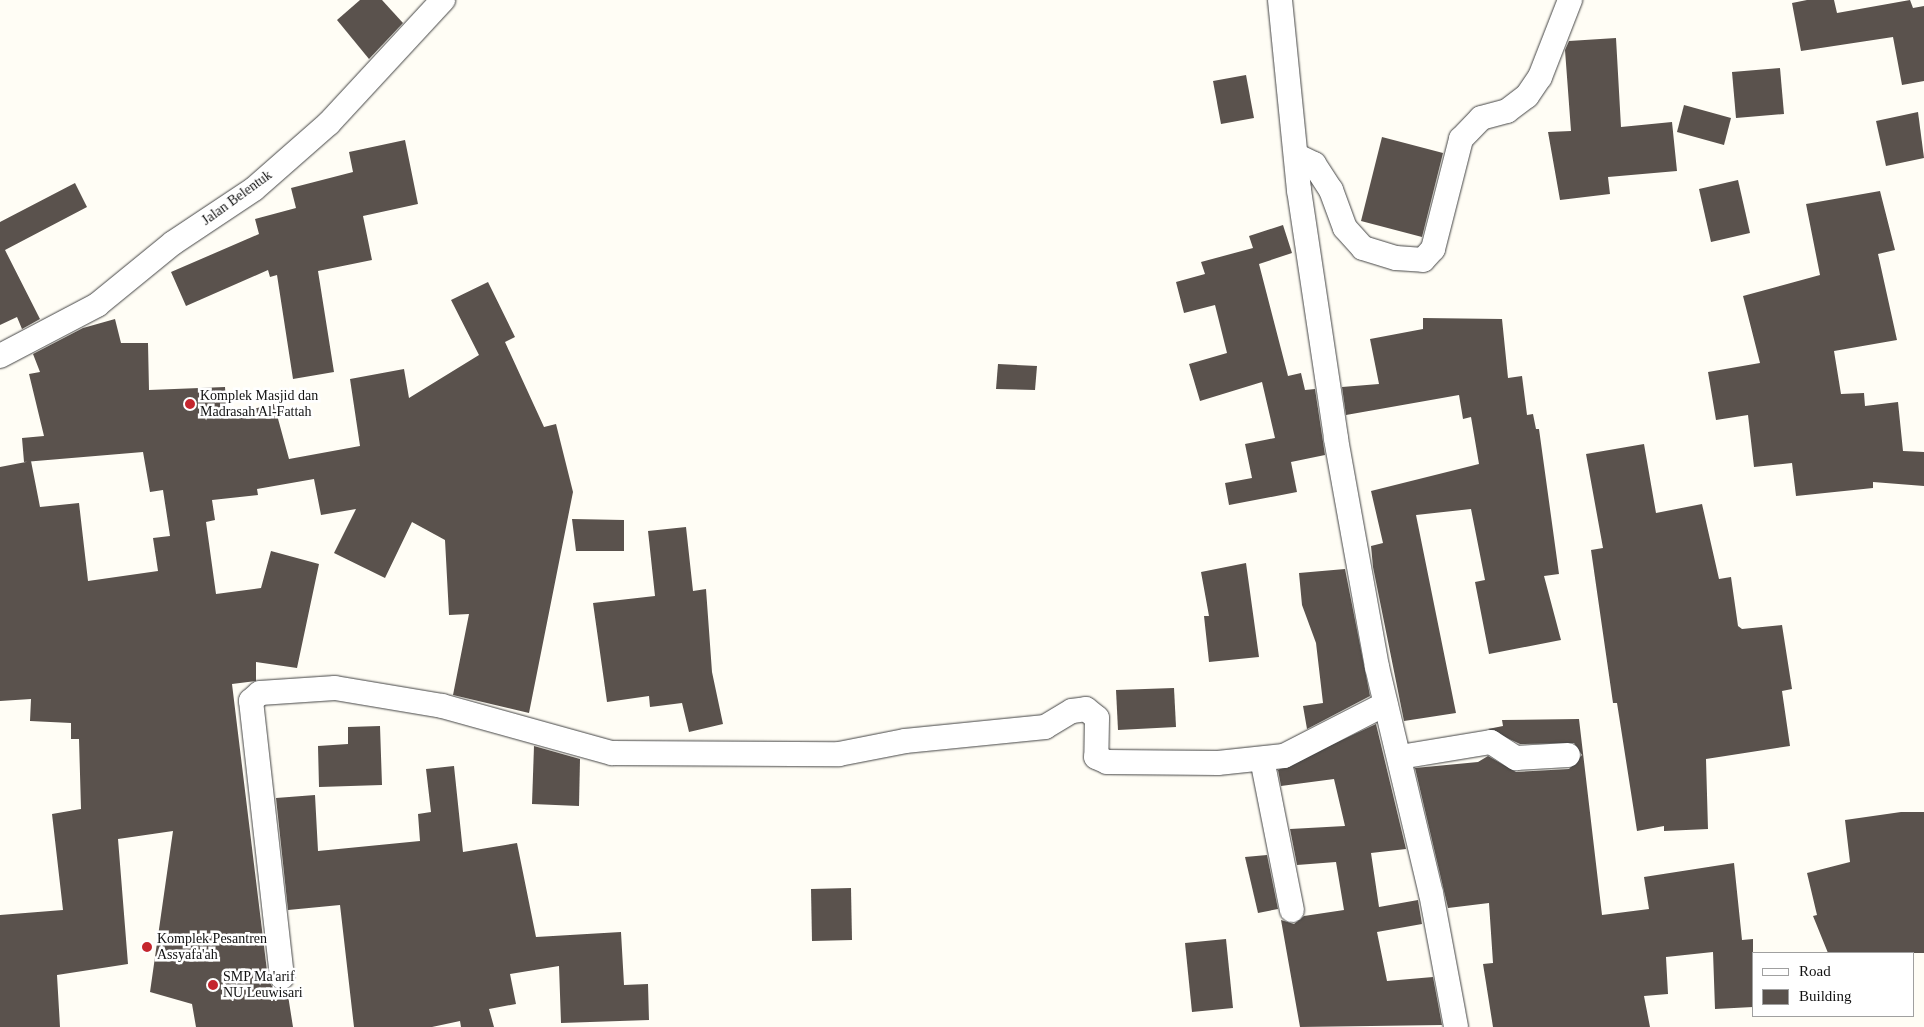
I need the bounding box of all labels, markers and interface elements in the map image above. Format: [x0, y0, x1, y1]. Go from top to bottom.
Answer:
street label: Jalan Belentuk [199, 167, 275, 229]
place label: Komplek Masjid dan Madrasah Al-Fattah [200, 388, 318, 421]
marker: Komplek Masjid dan Madrasah Al-Fattah [184, 398, 196, 410]
place label: Komplek Pesantren Assyafa'ah [157, 931, 267, 964]
marker: Komplek Pesantren Assyafa'ah [141, 941, 153, 953]
legend [1752, 952, 1914, 1017]
text: Road [1799, 963, 1831, 979]
place label: SMP Ma'arif NU Leuwisari [223, 969, 303, 1002]
marker: SMP Ma'arif NU Leuwisari [207, 979, 219, 991]
text: Building [1799, 988, 1852, 1004]

